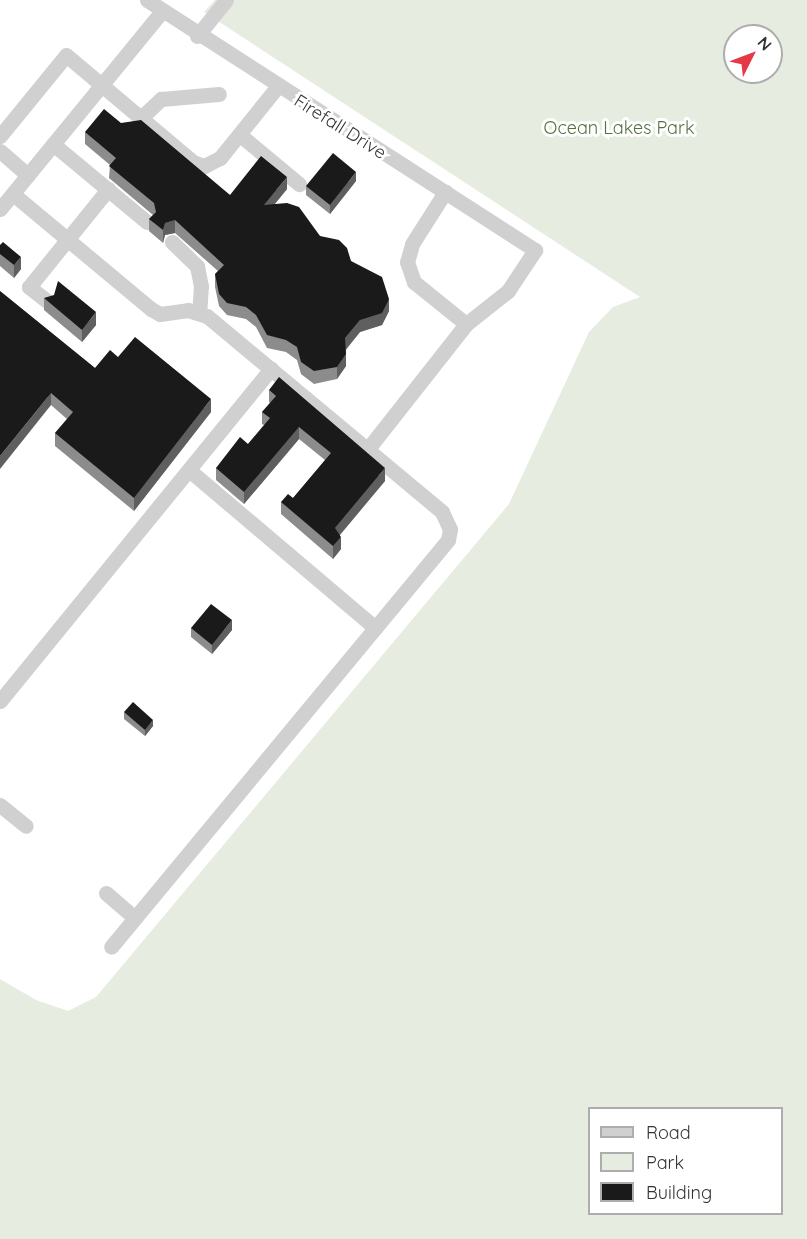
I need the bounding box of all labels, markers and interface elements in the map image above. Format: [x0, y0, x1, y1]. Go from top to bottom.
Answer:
north arrow [723, 24, 783, 84]
text: N [754, 32, 776, 54]
street label: Firefall Drive [290, 90, 390, 164]
park label: Ocean Lakes Park [543, 117, 695, 139]
legend [588, 1107, 783, 1215]
text: Road [646, 1121, 691, 1144]
text: Park [646, 1151, 684, 1174]
text: Building [646, 1181, 712, 1204]

